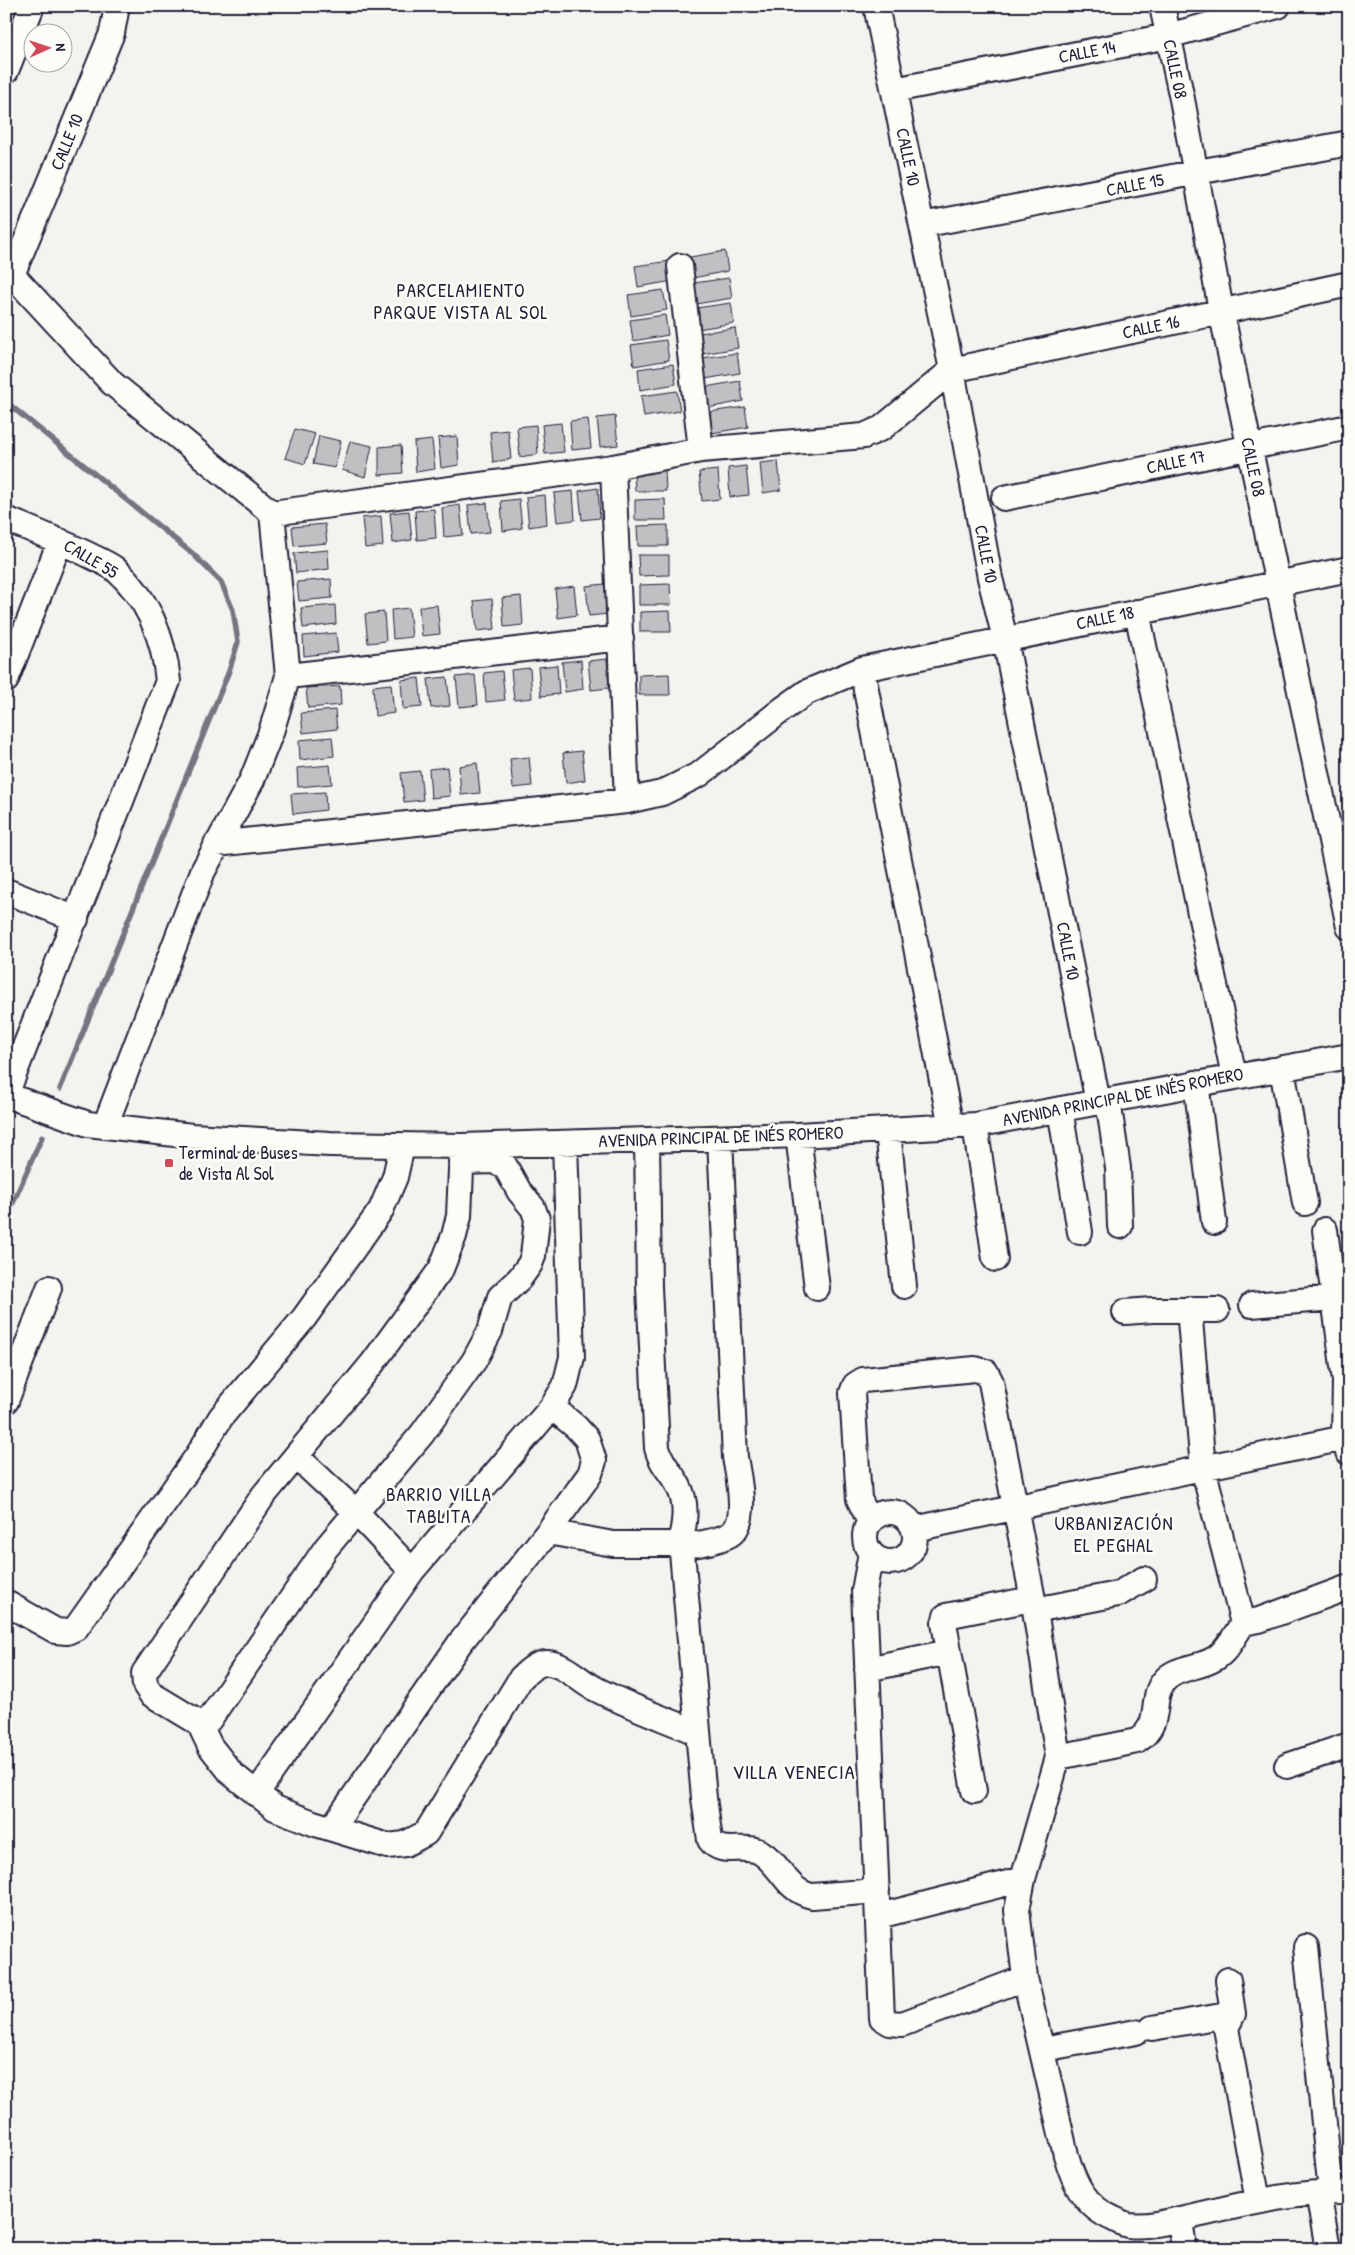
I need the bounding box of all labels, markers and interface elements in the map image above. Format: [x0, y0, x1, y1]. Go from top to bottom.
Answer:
north arrow [22, 22, 72, 72]
street label: CALLE 14 [1056, 34, 1118, 69]
street label: CALLE 08 [1157, 37, 1194, 101]
text: N [52, 43, 71, 52]
street label: CALLE 10 [44, 110, 89, 174]
street label: CALLE 10 [890, 126, 927, 188]
street label: CALLE 15 [1104, 167, 1166, 202]
district label: PARCELAMIENTO PARQUE VISTA AL SOL [373, 277, 549, 325]
street label: CALLE 16 [1120, 308, 1182, 345]
street label: CALLE 08 [1235, 435, 1272, 499]
street label: CALLE 17 [1144, 443, 1208, 480]
street label: CALLE 10 [969, 523, 1004, 585]
street label: CALLE 55 [59, 533, 124, 584]
street label: CALLE 18 [1074, 599, 1136, 636]
street label: CALLE 10 [1051, 920, 1086, 982]
street label: AVENIDA PRINCIPAL DE INÉS ROMERO [1000, 1061, 1246, 1132]
street label: AVENIDA PRINCIPAL DE INÉS ROMERO [598, 1120, 844, 1153]
place label: Terminal de Buses de Vista Al Sol [179, 1140, 298, 1186]
marker: Terminal de Buses de Vista Al Sol [163, 1157, 175, 1169]
district label: BARRIO VILLA TABLITA [386, 1481, 492, 1529]
district label: URBANIZACIÓN EL PEGHAL [1054, 1510, 1174, 1558]
district label: VILLA VENECIA [732, 1758, 856, 1785]

